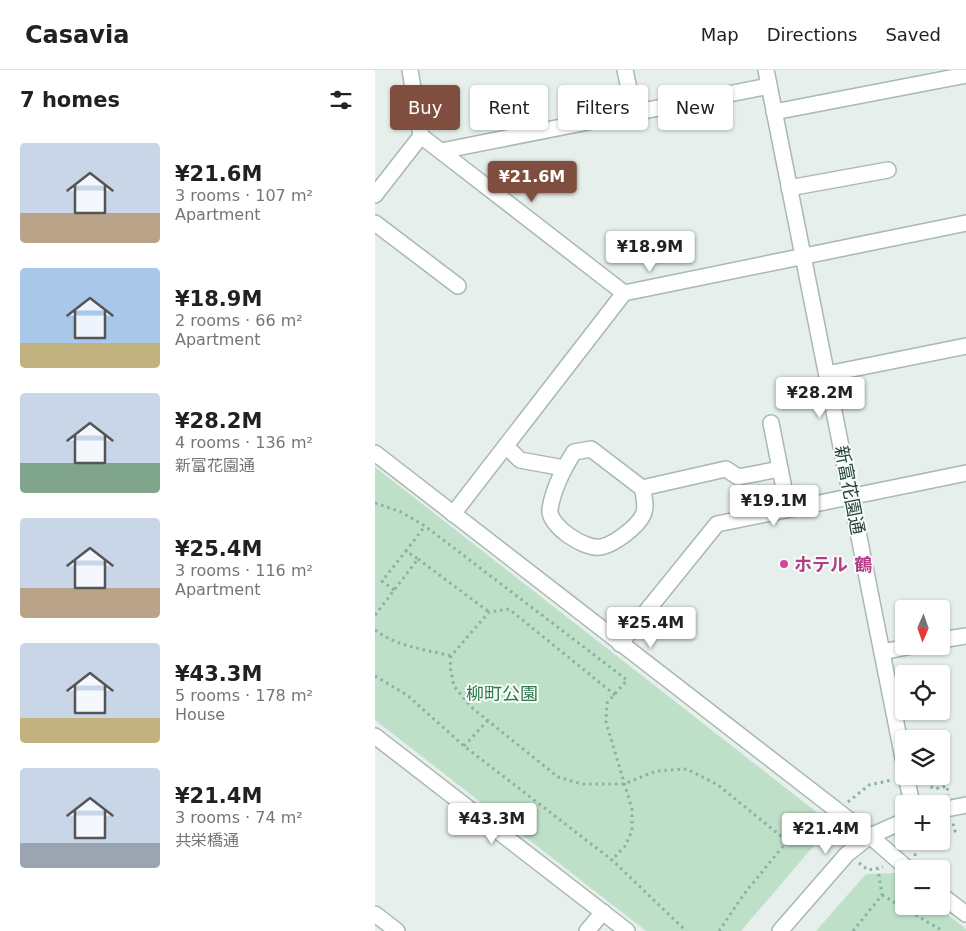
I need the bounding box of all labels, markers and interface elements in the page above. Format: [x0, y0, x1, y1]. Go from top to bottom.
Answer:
text: Casavia [25, 21, 129, 49]
text: Map [701, 24, 739, 45]
text: Directions [767, 24, 857, 45]
text: Saved [885, 24, 941, 45]
chip: Buy [390, 85, 460, 130]
chip: Rent [470, 85, 548, 130]
chip: Filters [558, 85, 648, 130]
chip: New [658, 85, 733, 130]
icon: filters [327, 86, 355, 114]
text: 7 homes [20, 88, 120, 112]
pin: ¥21.6M [491, 160, 573, 203]
text: ¥21.6M [175, 162, 262, 186]
icon: home [60, 163, 120, 223]
text: ¥21.6M [499, 167, 565, 186]
text: 3 rooms · 107 m² [175, 186, 313, 205]
text: Apartment [175, 205, 261, 224]
pin: ¥18.9M [609, 230, 691, 273]
text: ¥18.9M [617, 237, 683, 256]
text: ¥18.9M [175, 287, 262, 311]
icon: home [60, 288, 120, 348]
text: 2 rooms · 66 m² [175, 311, 303, 330]
text: Apartment [175, 330, 261, 349]
pin: ¥28.2M [779, 376, 861, 419]
text: ¥28.2M [787, 383, 853, 402]
text: ¥28.2M [175, 409, 262, 433]
icon: home [60, 413, 120, 473]
text: 4 rooms · 136 m² [175, 433, 313, 452]
street label: 新富花園通 [831, 444, 869, 536]
text: 新富花園通 [175, 456, 255, 475]
pin: ¥19.1M [733, 484, 815, 527]
text: ¥19.1M [741, 491, 807, 510]
text: ¥25.4M [175, 537, 262, 561]
icon: home [60, 538, 120, 598]
place label: ホテル 鶴 [794, 554, 872, 575]
marker: ホテル 鶴 [778, 558, 790, 570]
text: 3 rooms · 116 m² [175, 561, 313, 580]
text: Apartment [175, 580, 261, 599]
north arrow [895, 600, 950, 655]
map controls [895, 600, 950, 915]
pin: ¥25.4M [610, 606, 692, 649]
text: ¥25.4M [618, 613, 684, 632]
text: ¥43.3M [175, 662, 262, 686]
icon: home [60, 663, 120, 723]
button: locate [895, 665, 950, 720]
park label: 柳町公園 [466, 683, 538, 704]
text: 5 rooms · 178 m² [175, 686, 313, 705]
text: House [175, 705, 225, 724]
button: layers [895, 730, 950, 785]
text: ¥21.4M [175, 784, 262, 808]
icon: home [60, 788, 120, 848]
button: + [895, 795, 950, 850]
pin: ¥43.3M [451, 802, 533, 845]
text: 3 rooms · 74 m² [175, 808, 303, 827]
text: ¥43.3M [459, 809, 525, 828]
pin: ¥21.4M [785, 812, 867, 855]
text: ¥21.4M [793, 819, 859, 838]
text: 共栄橋通 [175, 831, 239, 850]
button: − [895, 860, 950, 915]

